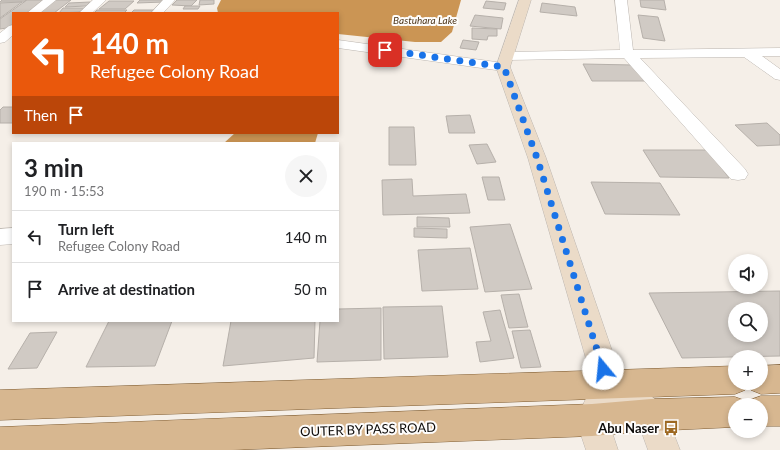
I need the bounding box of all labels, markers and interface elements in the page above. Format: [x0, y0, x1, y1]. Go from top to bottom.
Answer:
water label: Bastuhara Lake [393, 14, 457, 26]
text: 140 m [90, 26, 169, 60]
icon: left [24, 28, 76, 80]
pin [368, 33, 402, 67]
icon: arrive [374, 39, 396, 61]
text: Refugee Colony Road [90, 60, 259, 82]
icon: arrive [65, 104, 87, 126]
text: Then [24, 106, 57, 124]
text: 3 min [24, 153, 84, 182]
button: close [285, 155, 327, 197]
text: 190 m · 15:53 [24, 183, 104, 199]
text: Turn left [58, 220, 114, 238]
icon: left [24, 226, 46, 248]
text: 140 m [285, 228, 327, 246]
text: Refugee Colony Road [58, 238, 180, 254]
map controls [728, 254, 768, 438]
button: sound [728, 254, 768, 294]
icon: arrive [24, 278, 46, 300]
text: Arrive at destination [58, 280, 195, 298]
text: 50 m [293, 280, 327, 298]
button: search [728, 302, 768, 342]
position arrow [582, 348, 624, 390]
button: + [728, 350, 768, 390]
button: − [728, 398, 768, 438]
street label: OUTER BY PASS ROAD [300, 419, 436, 439]
bus stop icon: Abu Naser [662, 419, 680, 437]
place label: Abu Naser [597, 420, 659, 436]

